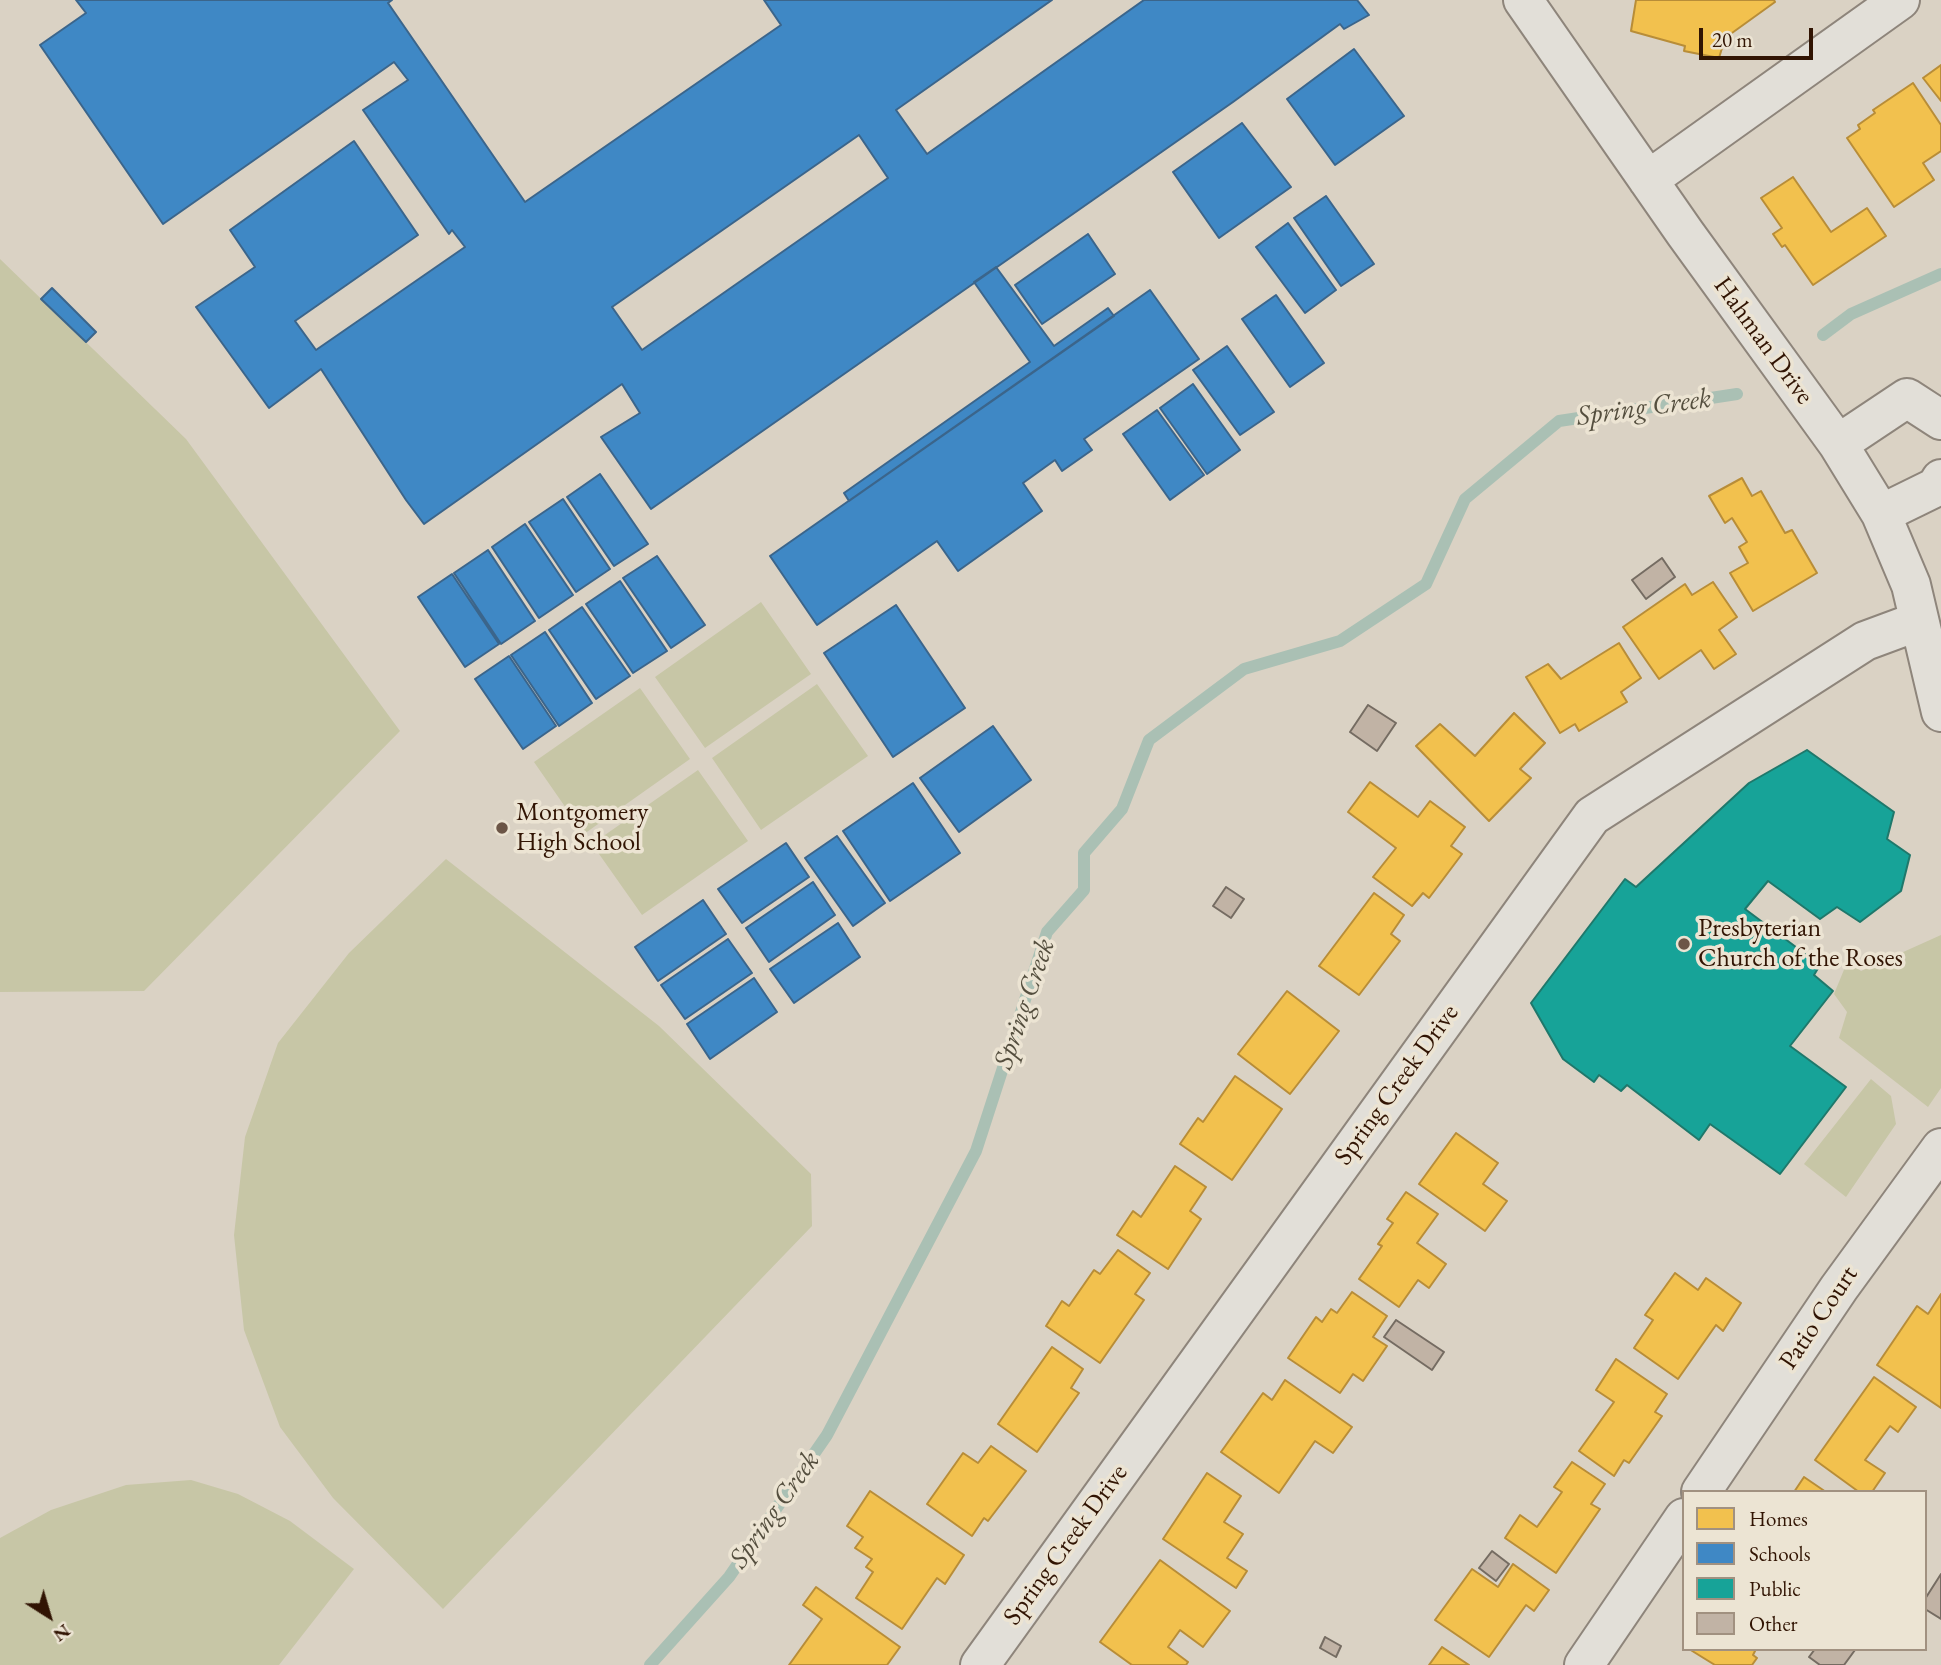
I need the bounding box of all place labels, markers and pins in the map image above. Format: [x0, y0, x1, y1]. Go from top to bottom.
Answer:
place label: Montgomery High School [516, 797, 648, 858]
marker: Montgomery High School [494, 820, 510, 836]
place label: Presbyterian Church of the Roses [1698, 913, 1903, 974]
marker: Presbyterian Church of the Roses [1676, 936, 1692, 952]

